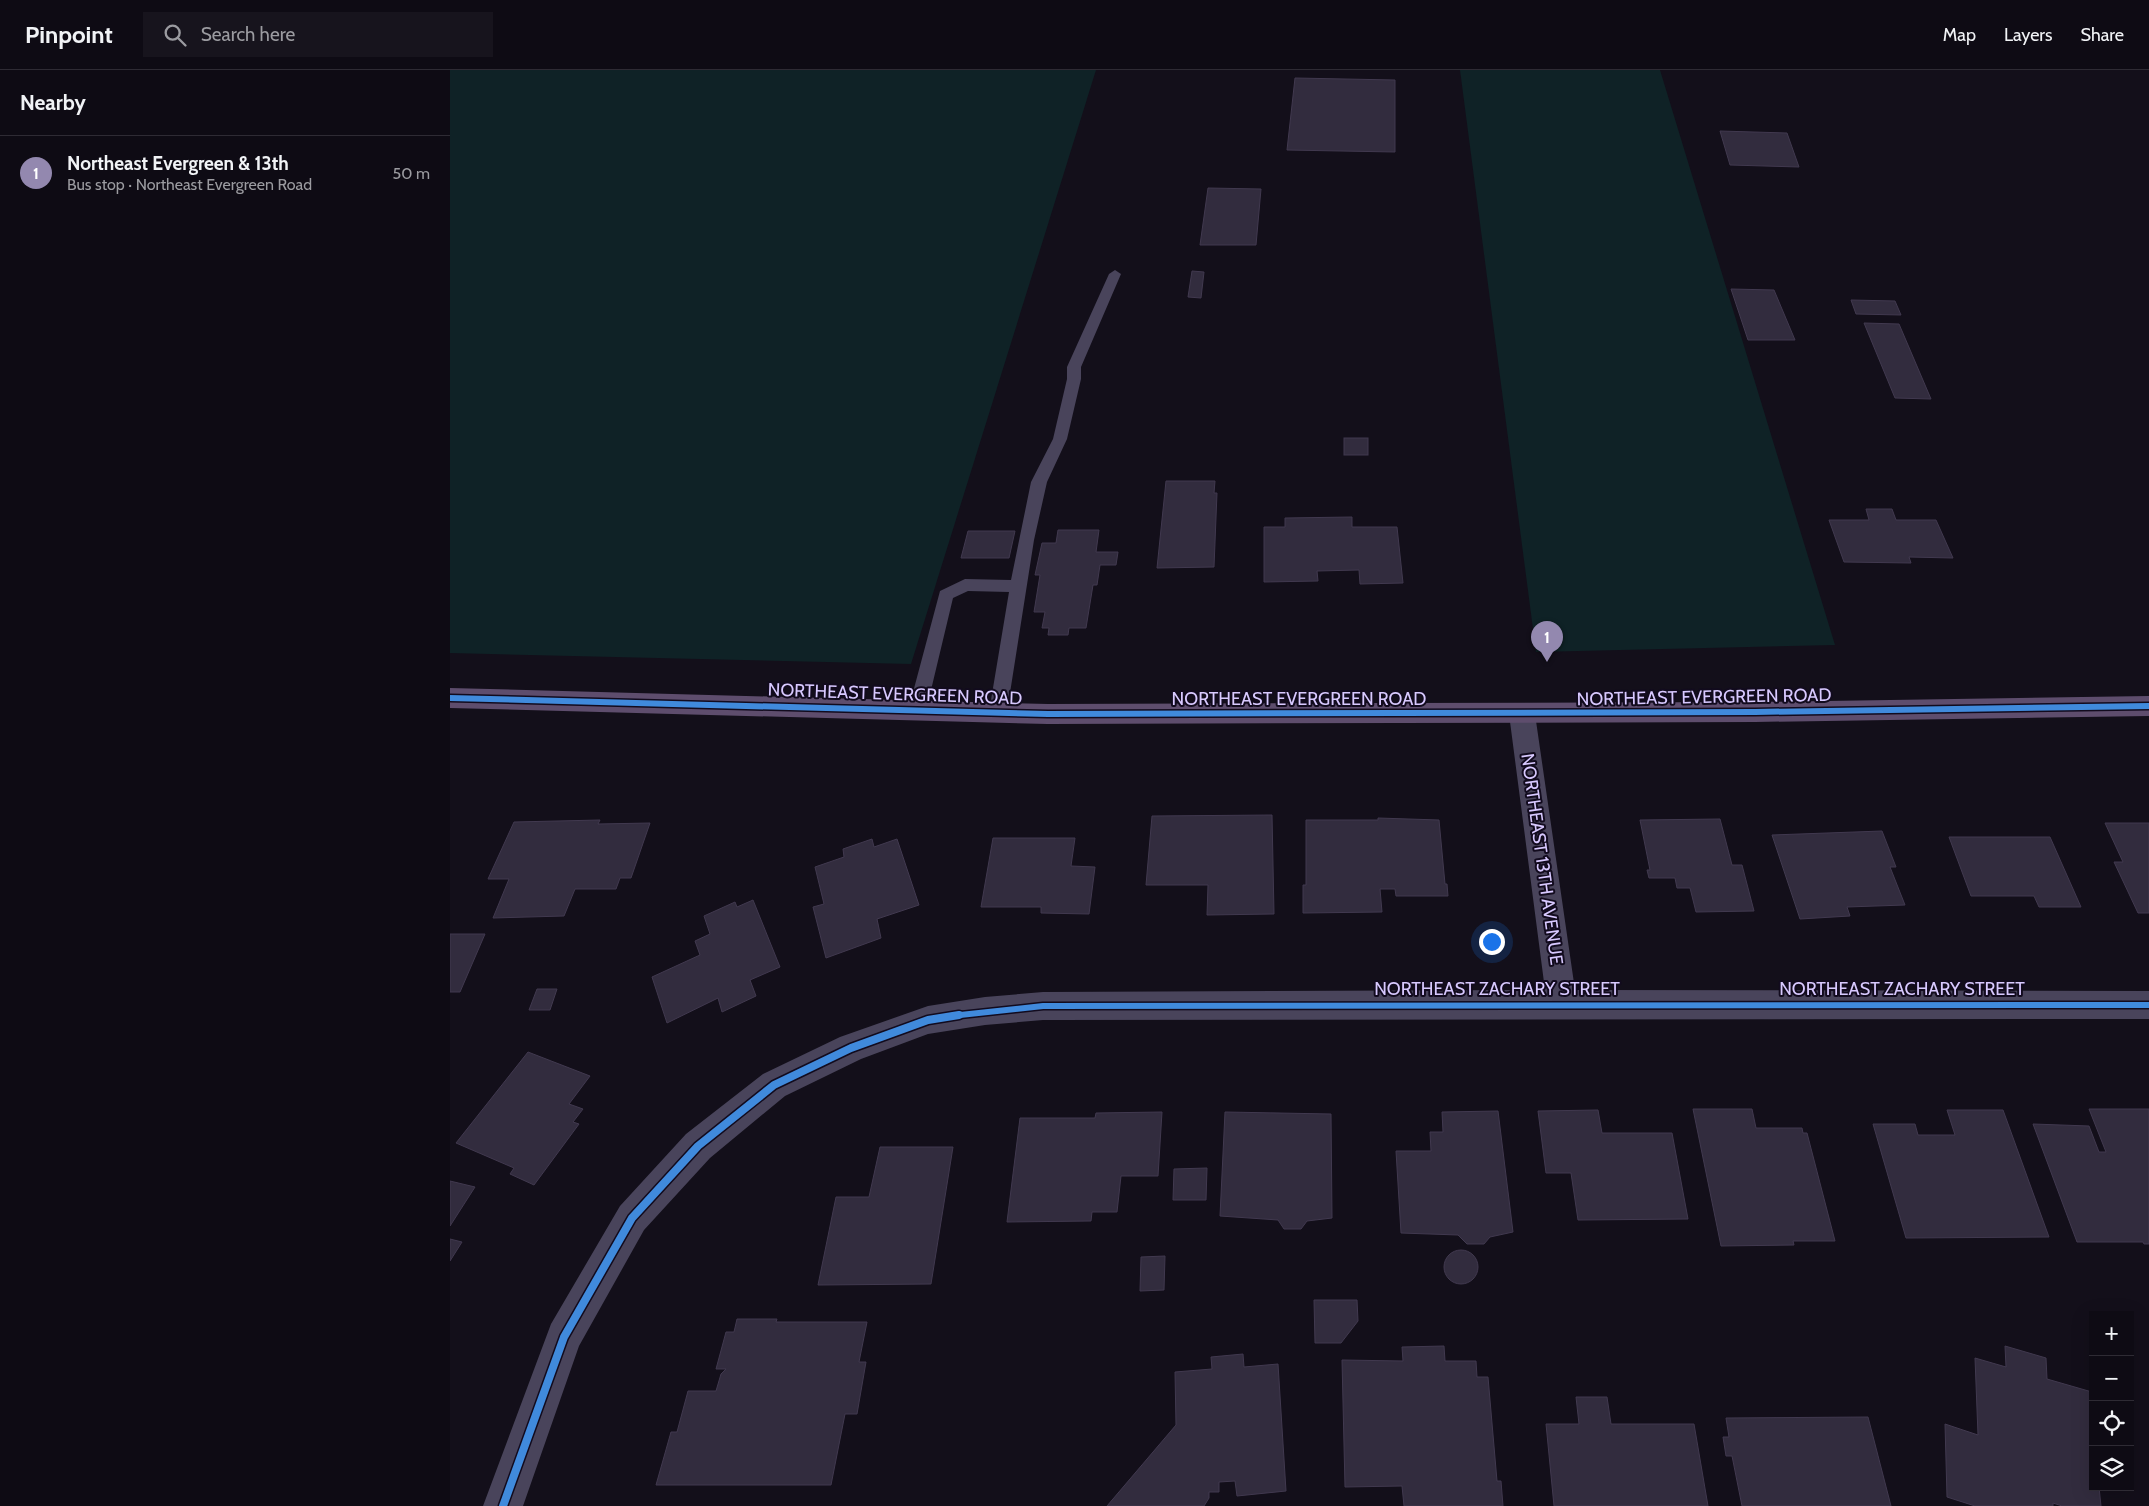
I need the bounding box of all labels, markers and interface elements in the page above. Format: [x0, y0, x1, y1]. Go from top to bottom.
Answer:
search box [143, 12, 493, 57]
text: Pinpoint [25, 20, 113, 49]
icon: search [161, 21, 189, 49]
text: Search here [201, 23, 295, 46]
text: Map [1943, 24, 1976, 46]
text: Layers [2004, 24, 2053, 46]
text: Share [2081, 24, 2124, 46]
text: Nearby [20, 90, 86, 115]
text: Northeast Evergreen & 13th [67, 152, 289, 175]
text: 1 [33, 164, 39, 183]
text: 50 m [393, 164, 430, 183]
text: Bus stop · Northeast Evergreen Road [67, 175, 312, 194]
pin: 1 [1531, 621, 1563, 662]
street label: NORTHEAST EVERGREEN ROAD [767, 679, 1023, 709]
street label: NORTHEAST EVERGREEN ROAD [1576, 684, 1832, 710]
street label: NORTHEAST EVERGREEN ROAD [1172, 688, 1426, 710]
street label: NORTHEAST 13TH AVENUE [1516, 752, 1568, 966]
your location [1479, 929, 1505, 955]
street label: NORTHEAST ZACHARY STREET [1374, 978, 1620, 1000]
street label: NORTHEAST ZACHARY STREET [1779, 978, 2025, 1000]
map controls [2089, 1311, 2134, 1491]
button: + [2089, 1311, 2134, 1356]
button: − [2089, 1356, 2134, 1401]
button: locate [2089, 1401, 2134, 1446]
button: layers [2089, 1446, 2134, 1491]

